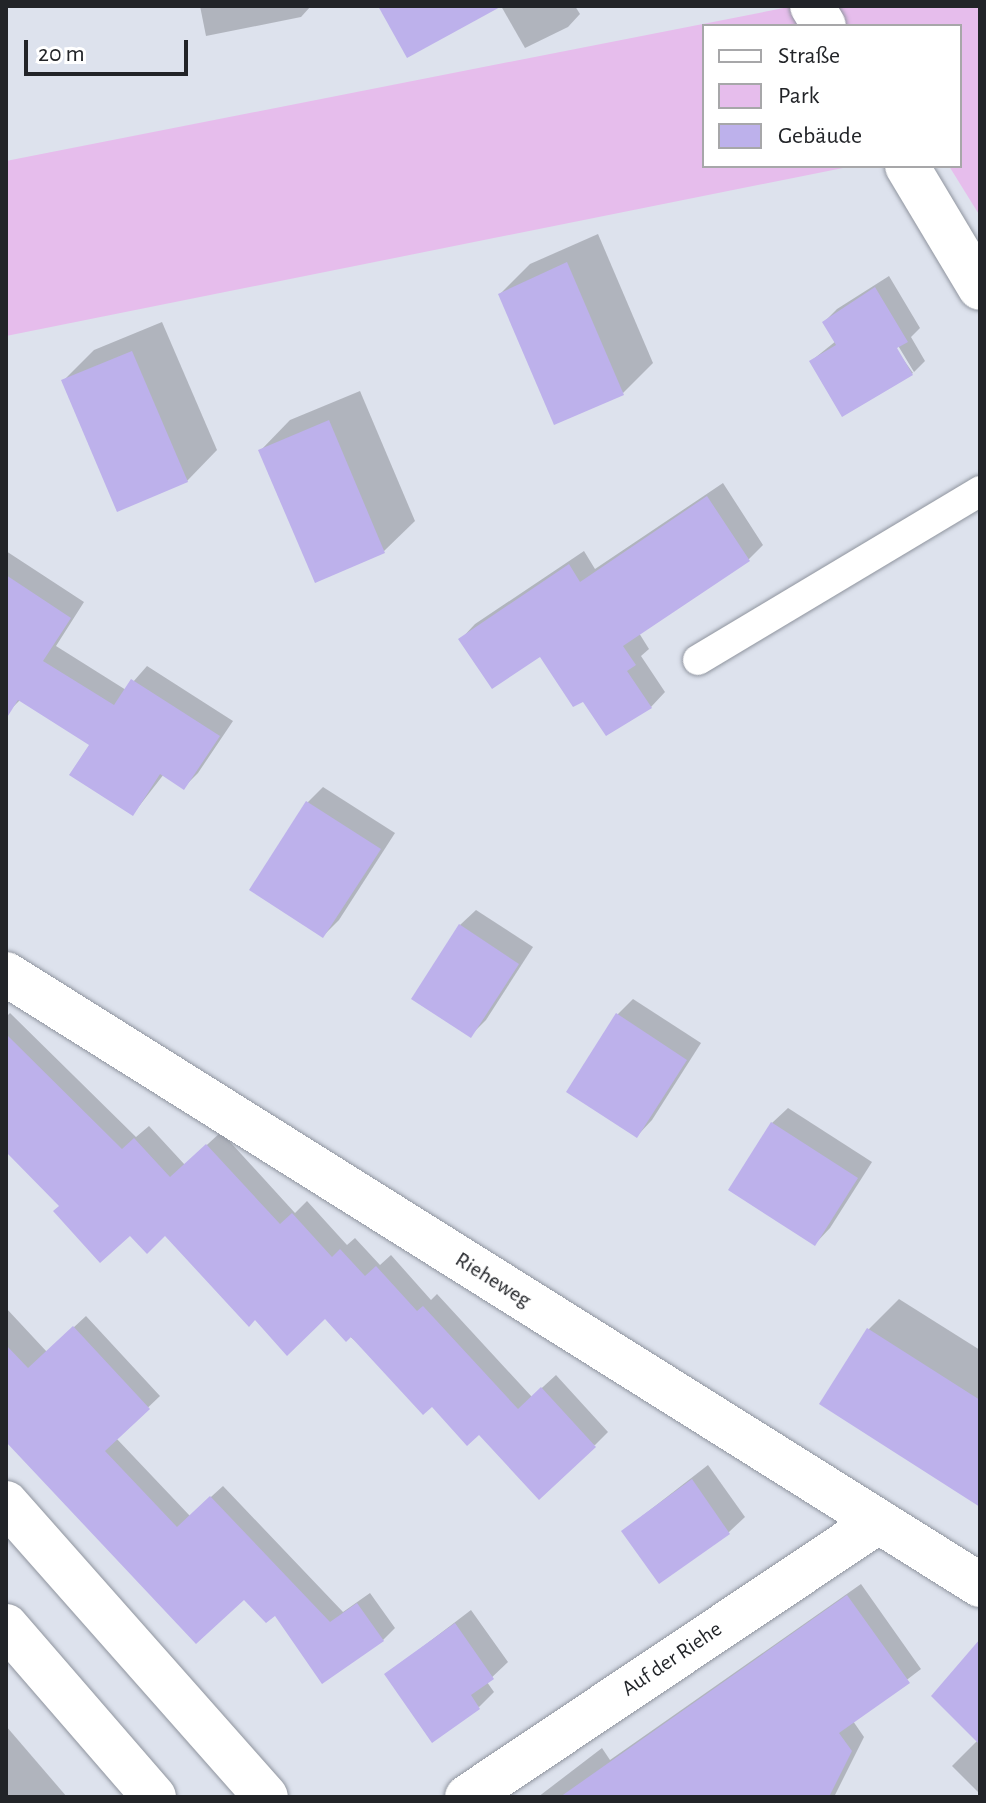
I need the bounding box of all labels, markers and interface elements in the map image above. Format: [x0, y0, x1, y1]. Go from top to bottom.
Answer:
scale bar [28, 24, 192, 74]
legend [702, 24, 962, 168]
text: 20 m [38, 42, 85, 66]
text: Straße [778, 44, 840, 68]
text: Park [778, 84, 819, 108]
text: Gebäude [778, 124, 862, 148]
street label: Rieheweg [450, 1246, 536, 1314]
street label: Auf der Riehe [617, 1616, 727, 1702]

